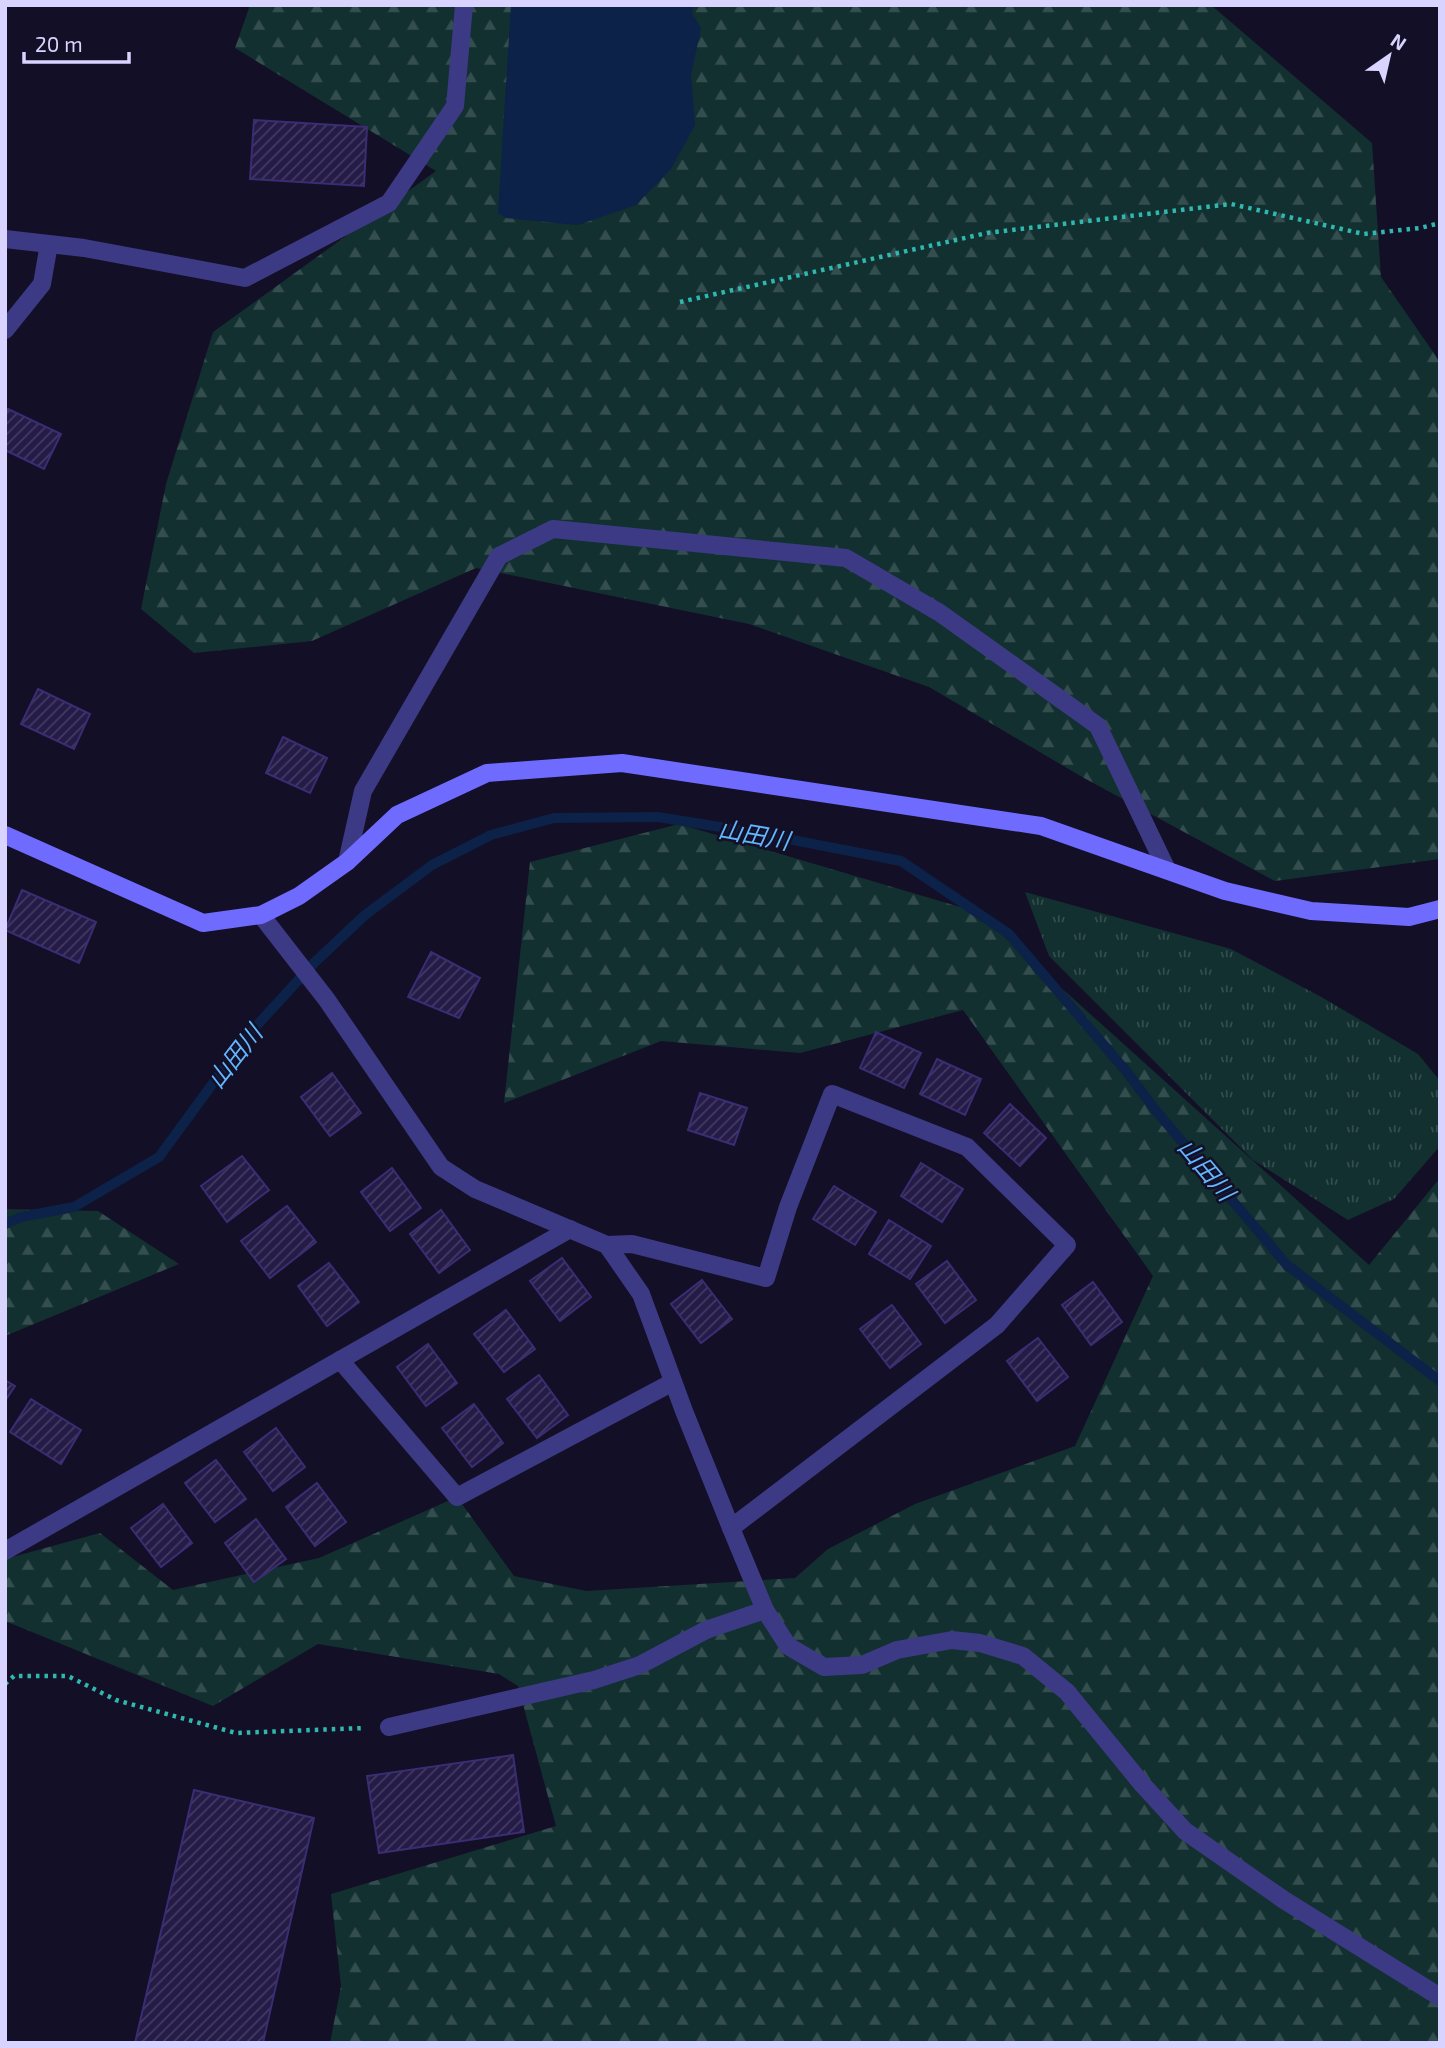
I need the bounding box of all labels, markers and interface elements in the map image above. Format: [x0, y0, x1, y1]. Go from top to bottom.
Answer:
scale bar [24, 21, 130, 65]
north arrow [1354, 21, 1424, 91]
text: N [1387, 28, 1411, 55]
text: 20 m [35, 31, 83, 56]
water label: 山田川 [716, 813, 795, 855]
water label: 山田川 [200, 1016, 269, 1093]
water label: 山田川 [1173, 1132, 1243, 1208]

